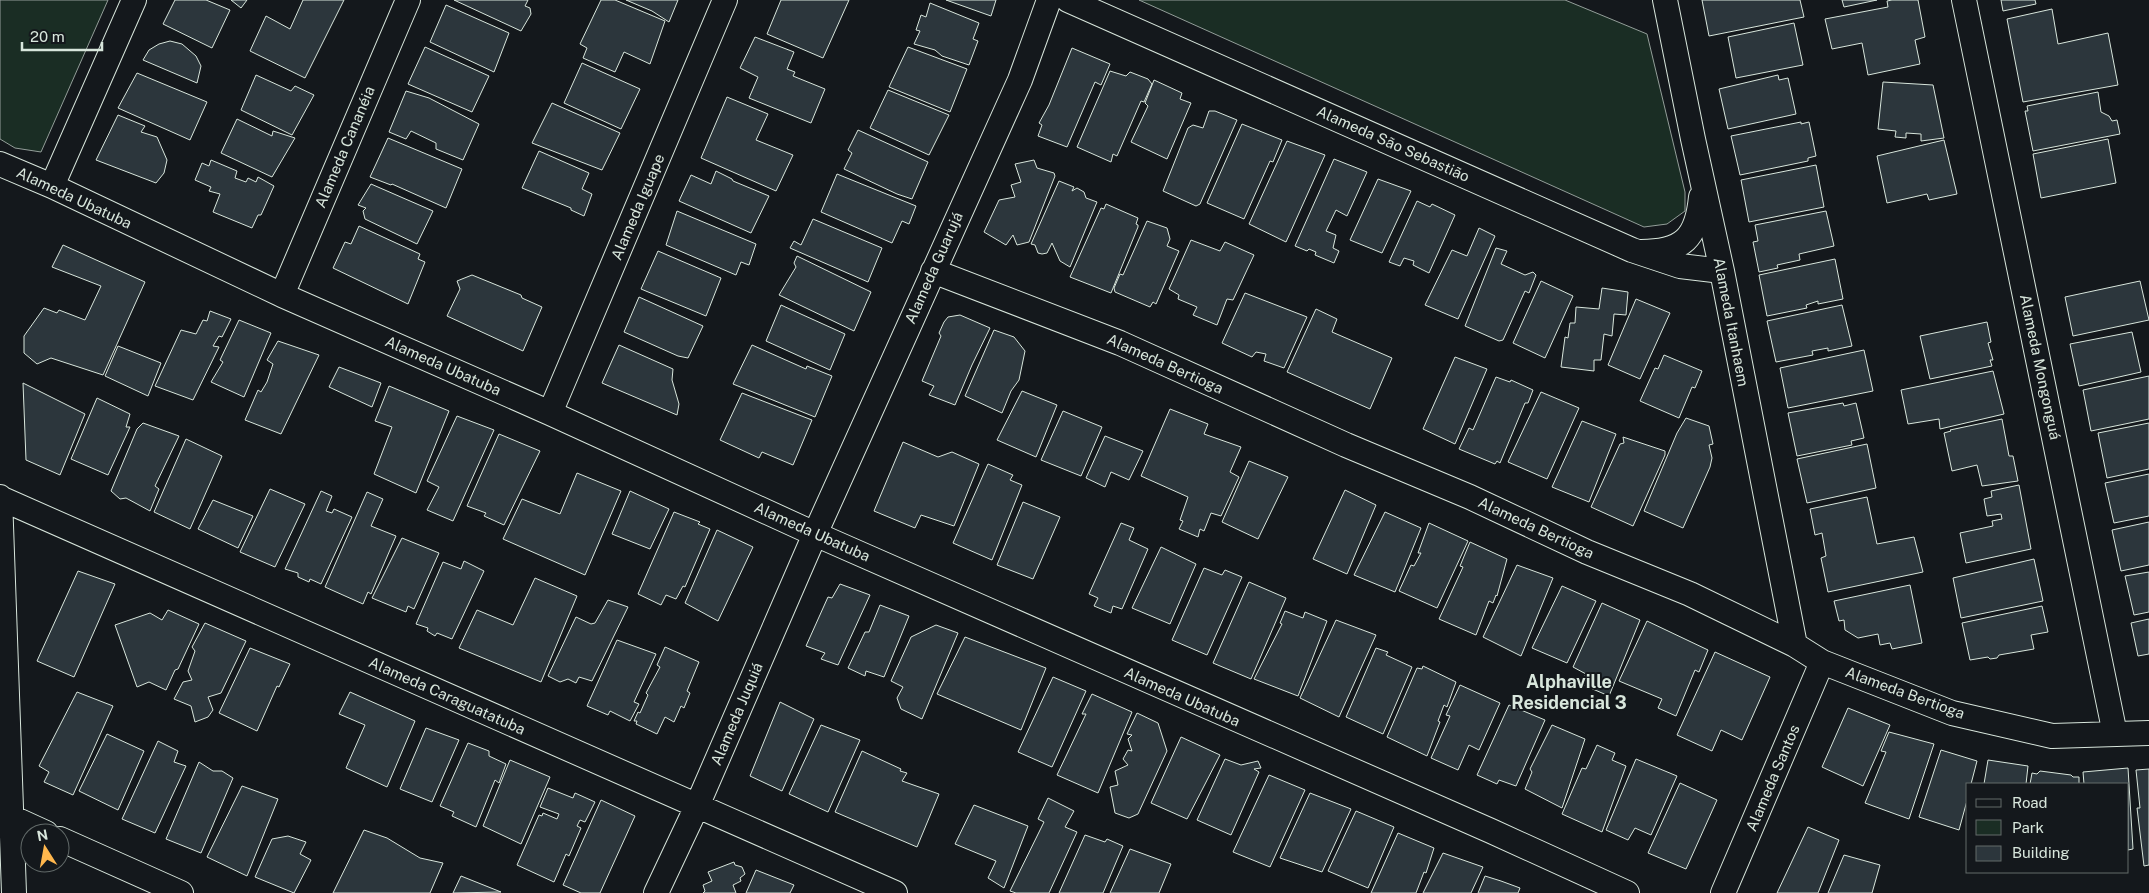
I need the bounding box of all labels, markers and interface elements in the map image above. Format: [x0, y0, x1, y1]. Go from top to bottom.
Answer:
scale bar [22, 20, 102, 52]
text: 20 m [30, 28, 65, 45]
street label: Alameda Cananéia [311, 83, 378, 210]
street label: Alameda São Sebastião [1314, 102, 1472, 185]
street label: Alameda Iguape [608, 151, 668, 262]
street label: Alameda Ubatuba [14, 163, 134, 232]
street label: Alameda Guarujá [901, 209, 966, 326]
street label: Alameda Itanhaem [1711, 256, 1752, 388]
street label: Alameda Mongonguá [2017, 293, 2064, 441]
street label: Alameda Bertioga [1104, 330, 1226, 397]
street label: Alameda Ubatuba [383, 332, 504, 399]
street label: Alameda Bertioga [1476, 493, 1597, 562]
street label: Alameda Ubatuba [752, 498, 873, 565]
street label: Alameda Caraguatatuba [366, 653, 528, 738]
street label: Alameda Juquiá [707, 660, 766, 768]
street label: Alameda Ubatuba [1122, 663, 1243, 730]
street label: Alameda Bertioga [1843, 663, 1967, 722]
district label: Alphaville Residencial 3 [1511, 671, 1627, 713]
street label: Alameda Santos [1742, 722, 1803, 834]
legend [1966, 783, 2129, 873]
text: Road [2012, 794, 2048, 811]
text: Park [2012, 819, 2044, 836]
north arrow [20, 823, 70, 873]
text: N [36, 826, 49, 844]
text: Building [2012, 844, 2070, 861]

